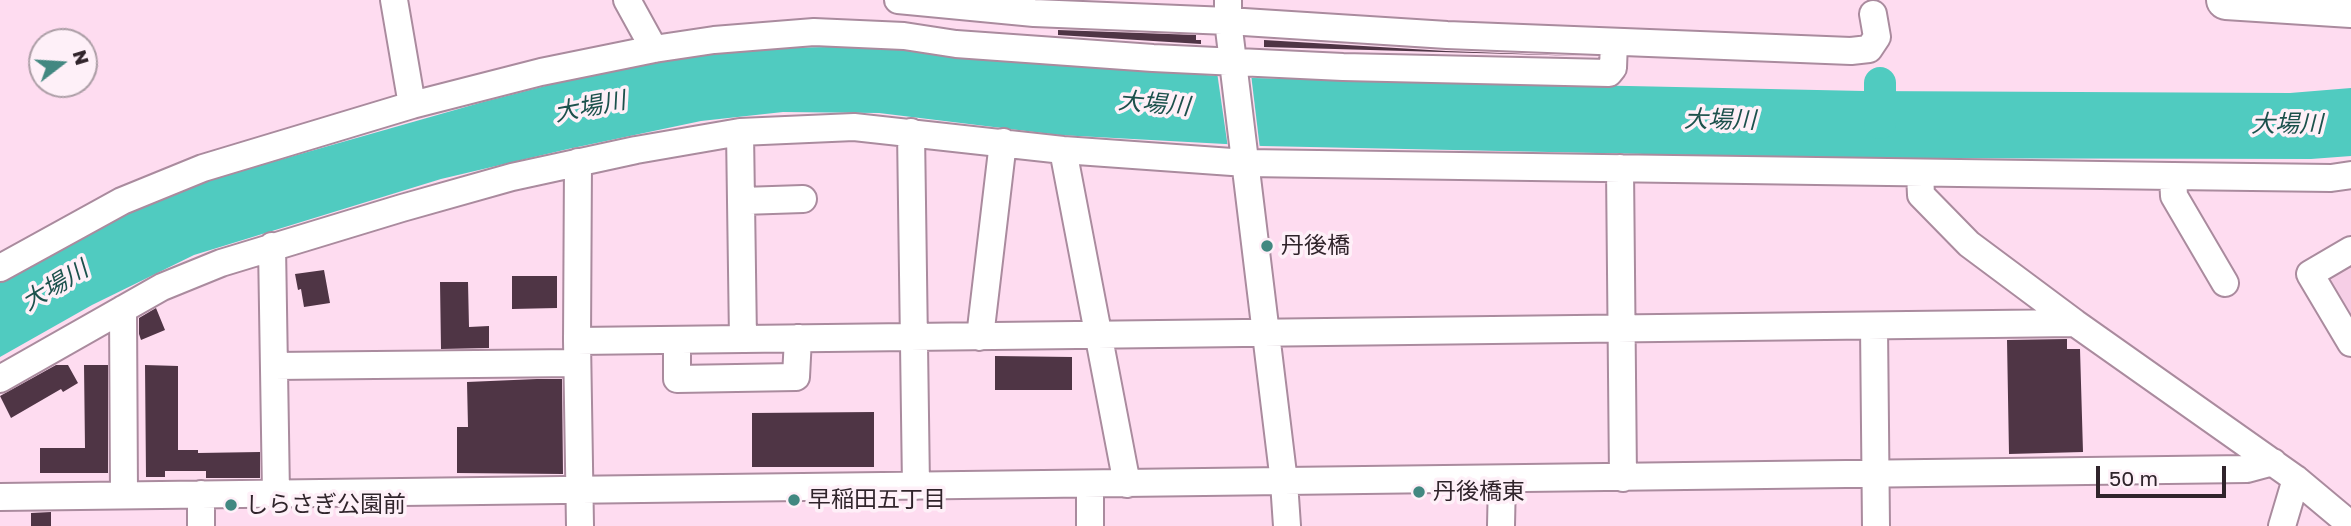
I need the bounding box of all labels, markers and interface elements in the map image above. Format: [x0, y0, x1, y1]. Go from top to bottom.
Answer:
north arrow [28, 28, 98, 98]
text: N [69, 47, 95, 68]
water label: 大場川 [552, 86, 628, 128]
water label: 大場川 [1117, 87, 1191, 121]
water label: 大場川 [1684, 105, 1756, 135]
water label: 大場川 [2251, 110, 2323, 138]
place label: 丹後橋 [1281, 232, 1350, 260]
marker: 丹後橋 [1259, 238, 1275, 254]
water label: 大場川 [17, 255, 93, 317]
scale bar [2099, 452, 2228, 496]
text: 50 m [2109, 465, 2158, 491]
place label: 丹後橋東 [1433, 478, 1525, 506]
marker: 丹後橋東 [1411, 484, 1427, 500]
place label: 早稲田五丁目 [808, 486, 946, 514]
place label: しらさぎ公園前 [245, 491, 406, 519]
marker: 早稲田五丁目 [786, 492, 802, 508]
marker: しらさぎ公園前 [223, 497, 239, 513]

